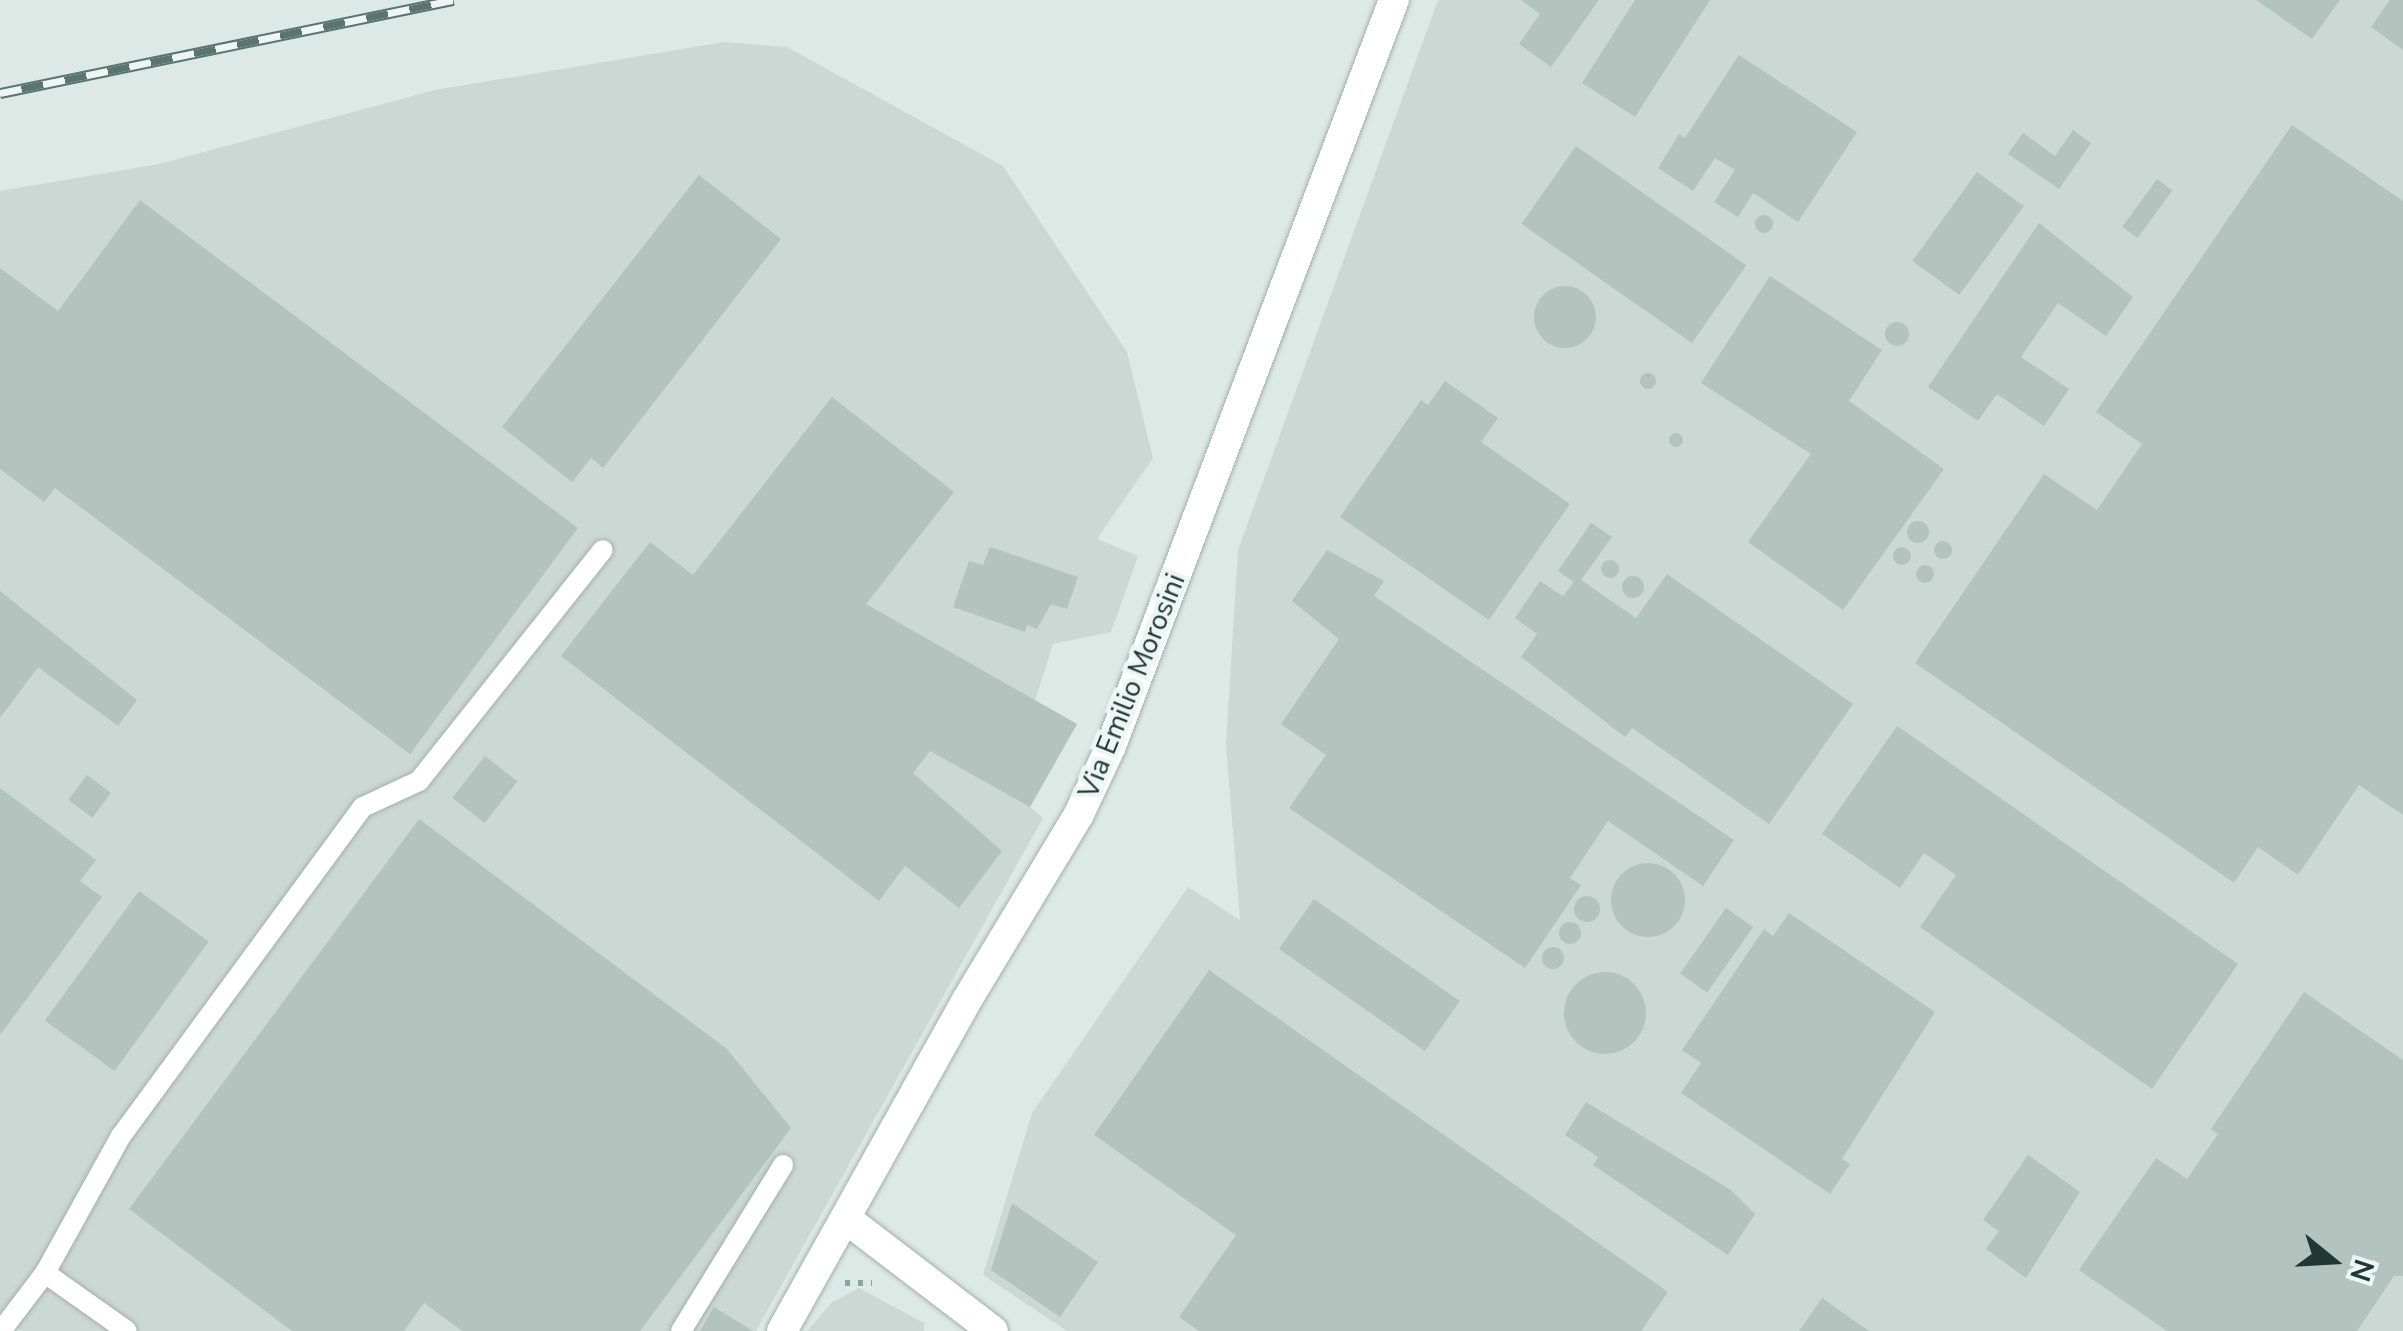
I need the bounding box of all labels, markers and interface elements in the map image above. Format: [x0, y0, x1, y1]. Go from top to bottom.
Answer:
street label: Via Emilio Morosini [1072, 569, 1192, 803]
north arrow [2283, 1211, 2383, 1311]
text: N [2340, 1254, 2383, 1286]

